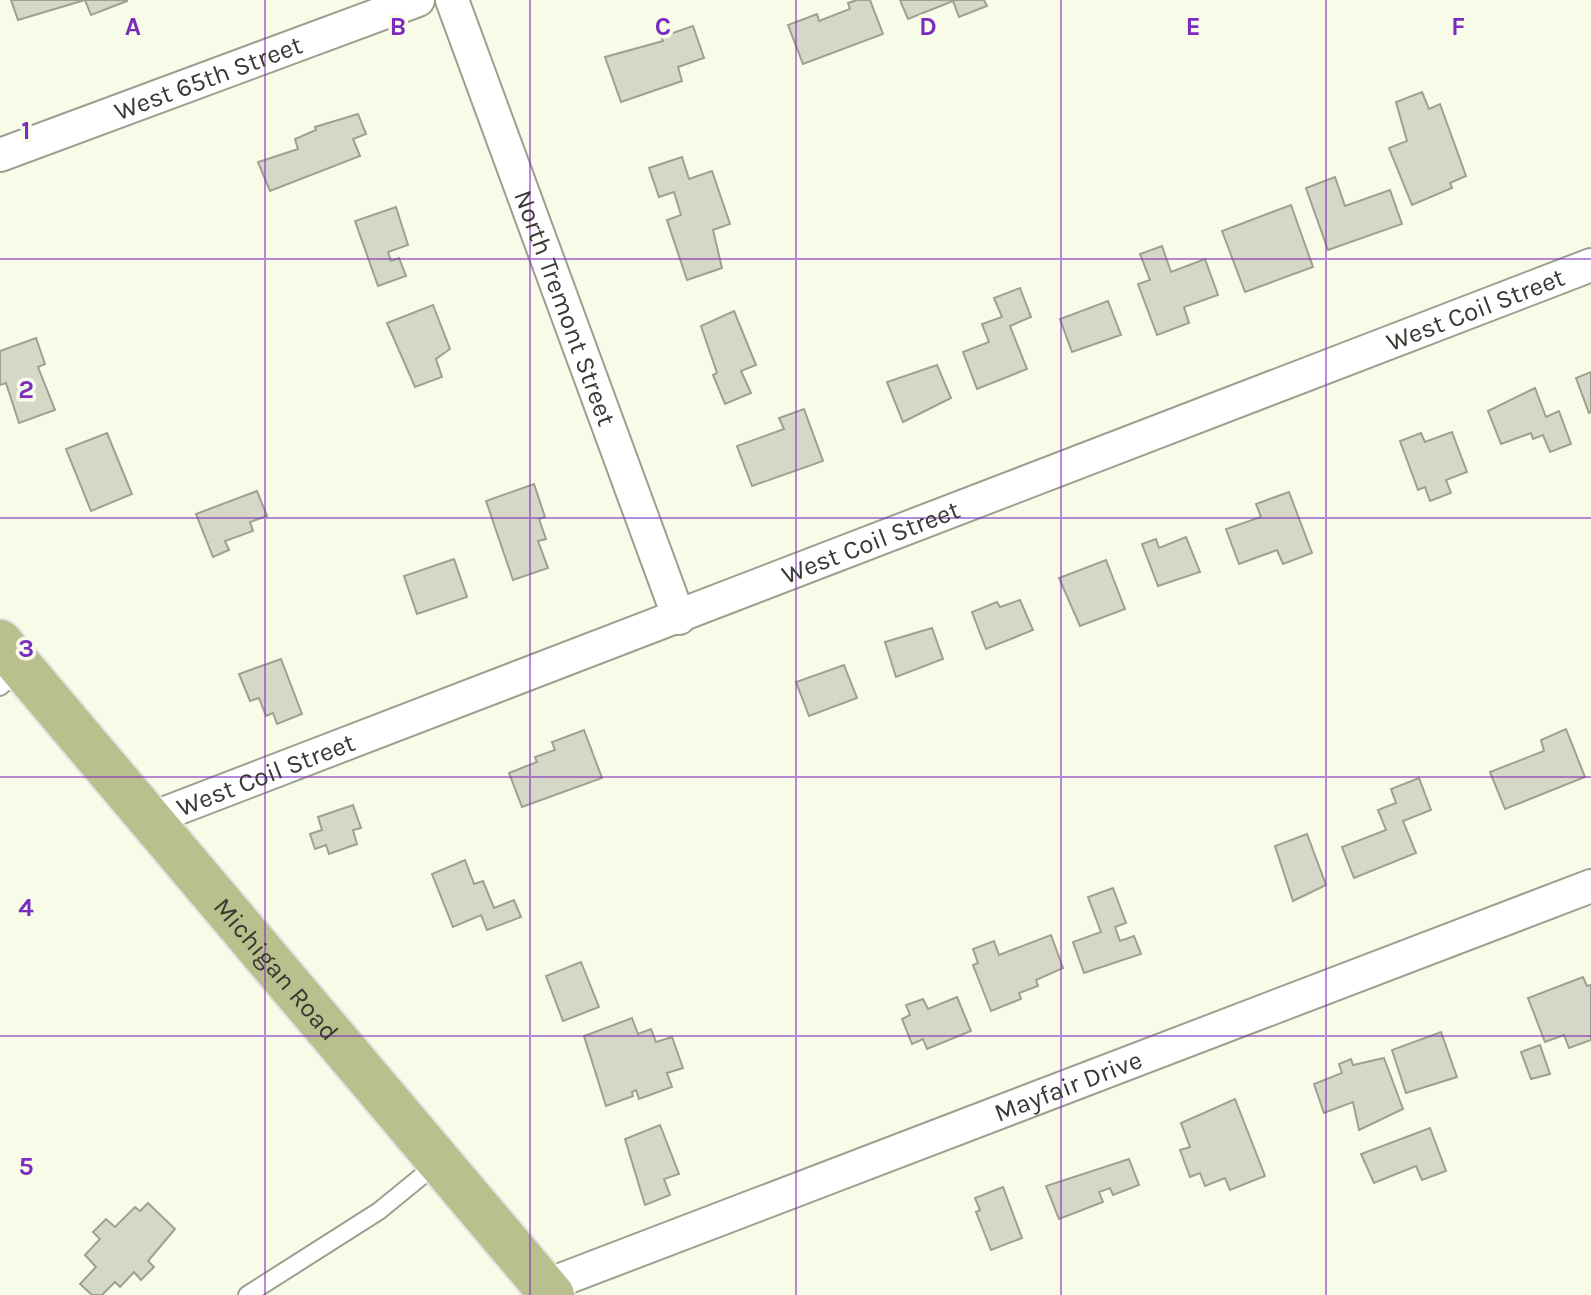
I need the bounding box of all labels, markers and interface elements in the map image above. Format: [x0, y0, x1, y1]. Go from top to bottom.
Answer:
text: A [125, 11, 141, 42]
text: B [390, 11, 406, 42]
text: C [655, 11, 671, 42]
text: D [919, 11, 937, 42]
text: E [1185, 11, 1201, 42]
text: F [1451, 11, 1465, 42]
street label: West 65th Street [110, 29, 307, 127]
text: 1 [21, 115, 31, 146]
street label: North Tremont Street [507, 186, 622, 430]
street label: West Coil Street [1382, 262, 1569, 358]
text: 2 [18, 374, 34, 405]
street label: West Coil Street [777, 494, 964, 591]
text: 3 [18, 633, 34, 664]
street label: West Coil Street [173, 727, 360, 823]
street label: Michigan Road [207, 891, 345, 1047]
text: 4 [18, 892, 34, 923]
street label: Mayfair Drive [990, 1044, 1147, 1129]
text: 5 [18, 1151, 34, 1182]

